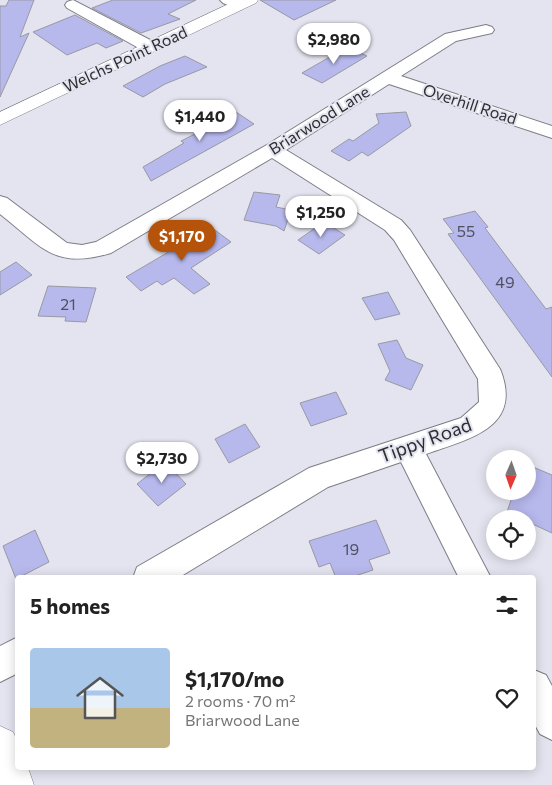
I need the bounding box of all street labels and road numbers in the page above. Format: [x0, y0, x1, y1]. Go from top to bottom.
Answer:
street label: Welchs Point Road [60, 21, 190, 96]
street label: Overhill Road [421, 79, 520, 128]
street label: Briarwood Lane [265, 81, 372, 158]
street label: Tippy Road [375, 412, 474, 467]

